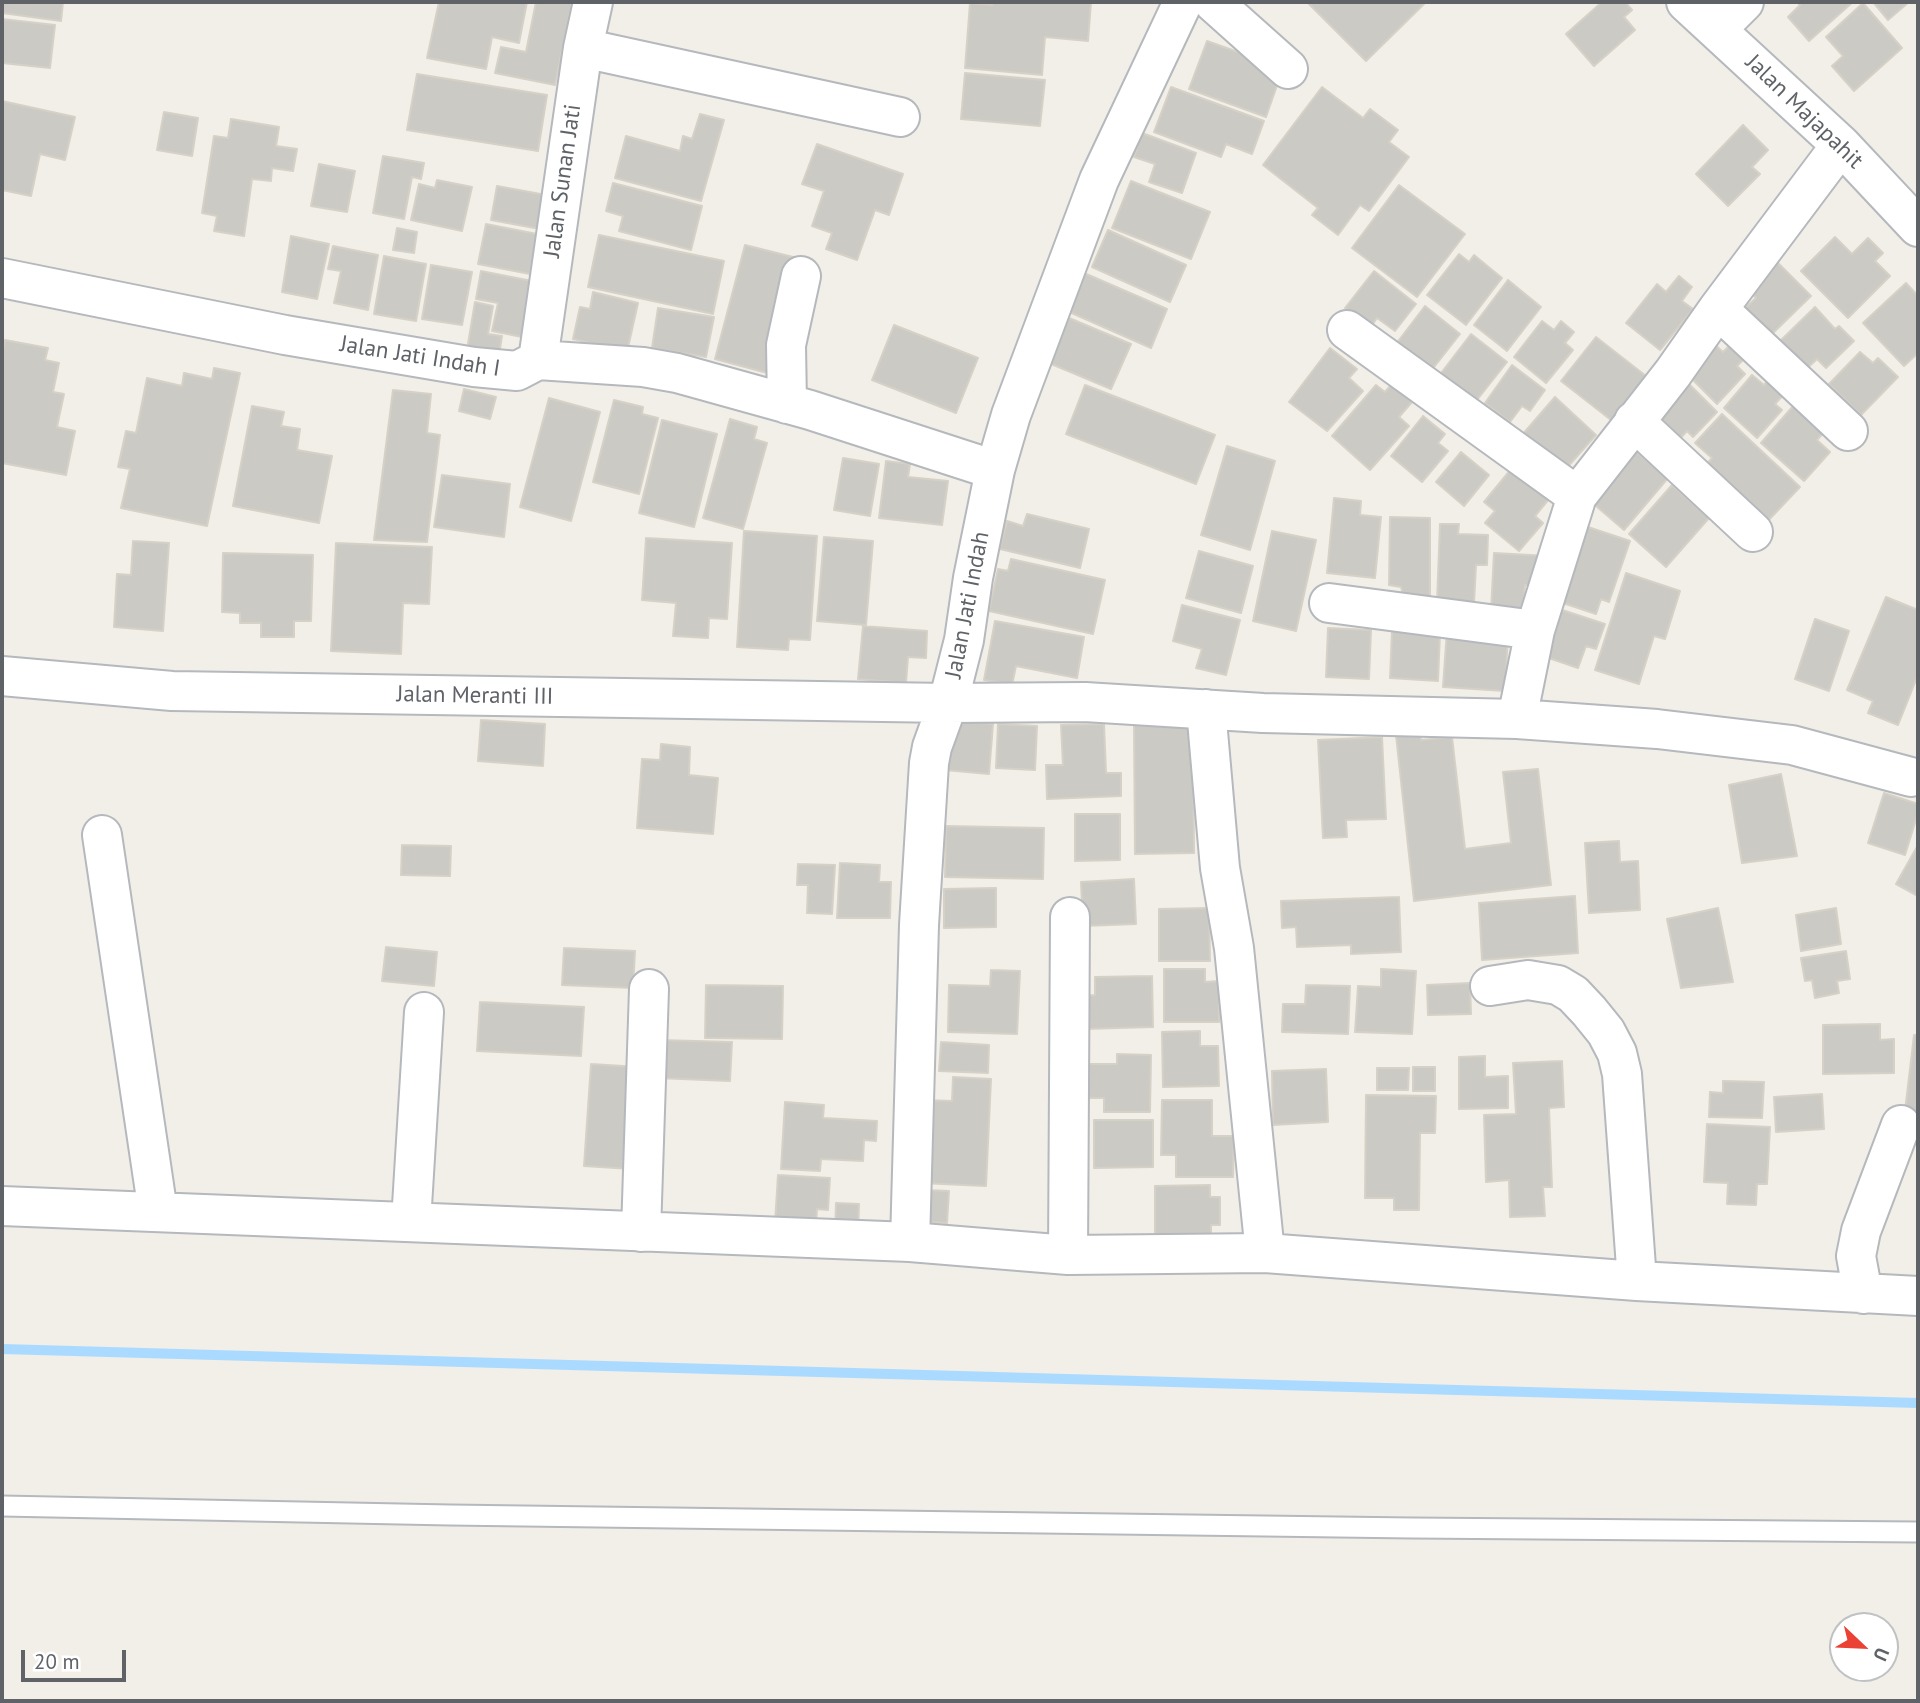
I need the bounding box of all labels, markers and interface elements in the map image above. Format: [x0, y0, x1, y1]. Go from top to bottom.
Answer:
street label: Jalan Majapahit [1740, 49, 1868, 175]
street label: Jalan Sunan Jati [539, 103, 587, 259]
street label: Jalan Jati Indah I [338, 331, 502, 383]
street label: Jalan Jati Indah [940, 529, 996, 681]
street label: Jalan Meranti III [396, 681, 554, 711]
north arrow [1829, 1612, 1899, 1682]
scale bar [24, 1636, 130, 1680]
text: U [1868, 1644, 1895, 1665]
text: 20 m [34, 1648, 80, 1675]

